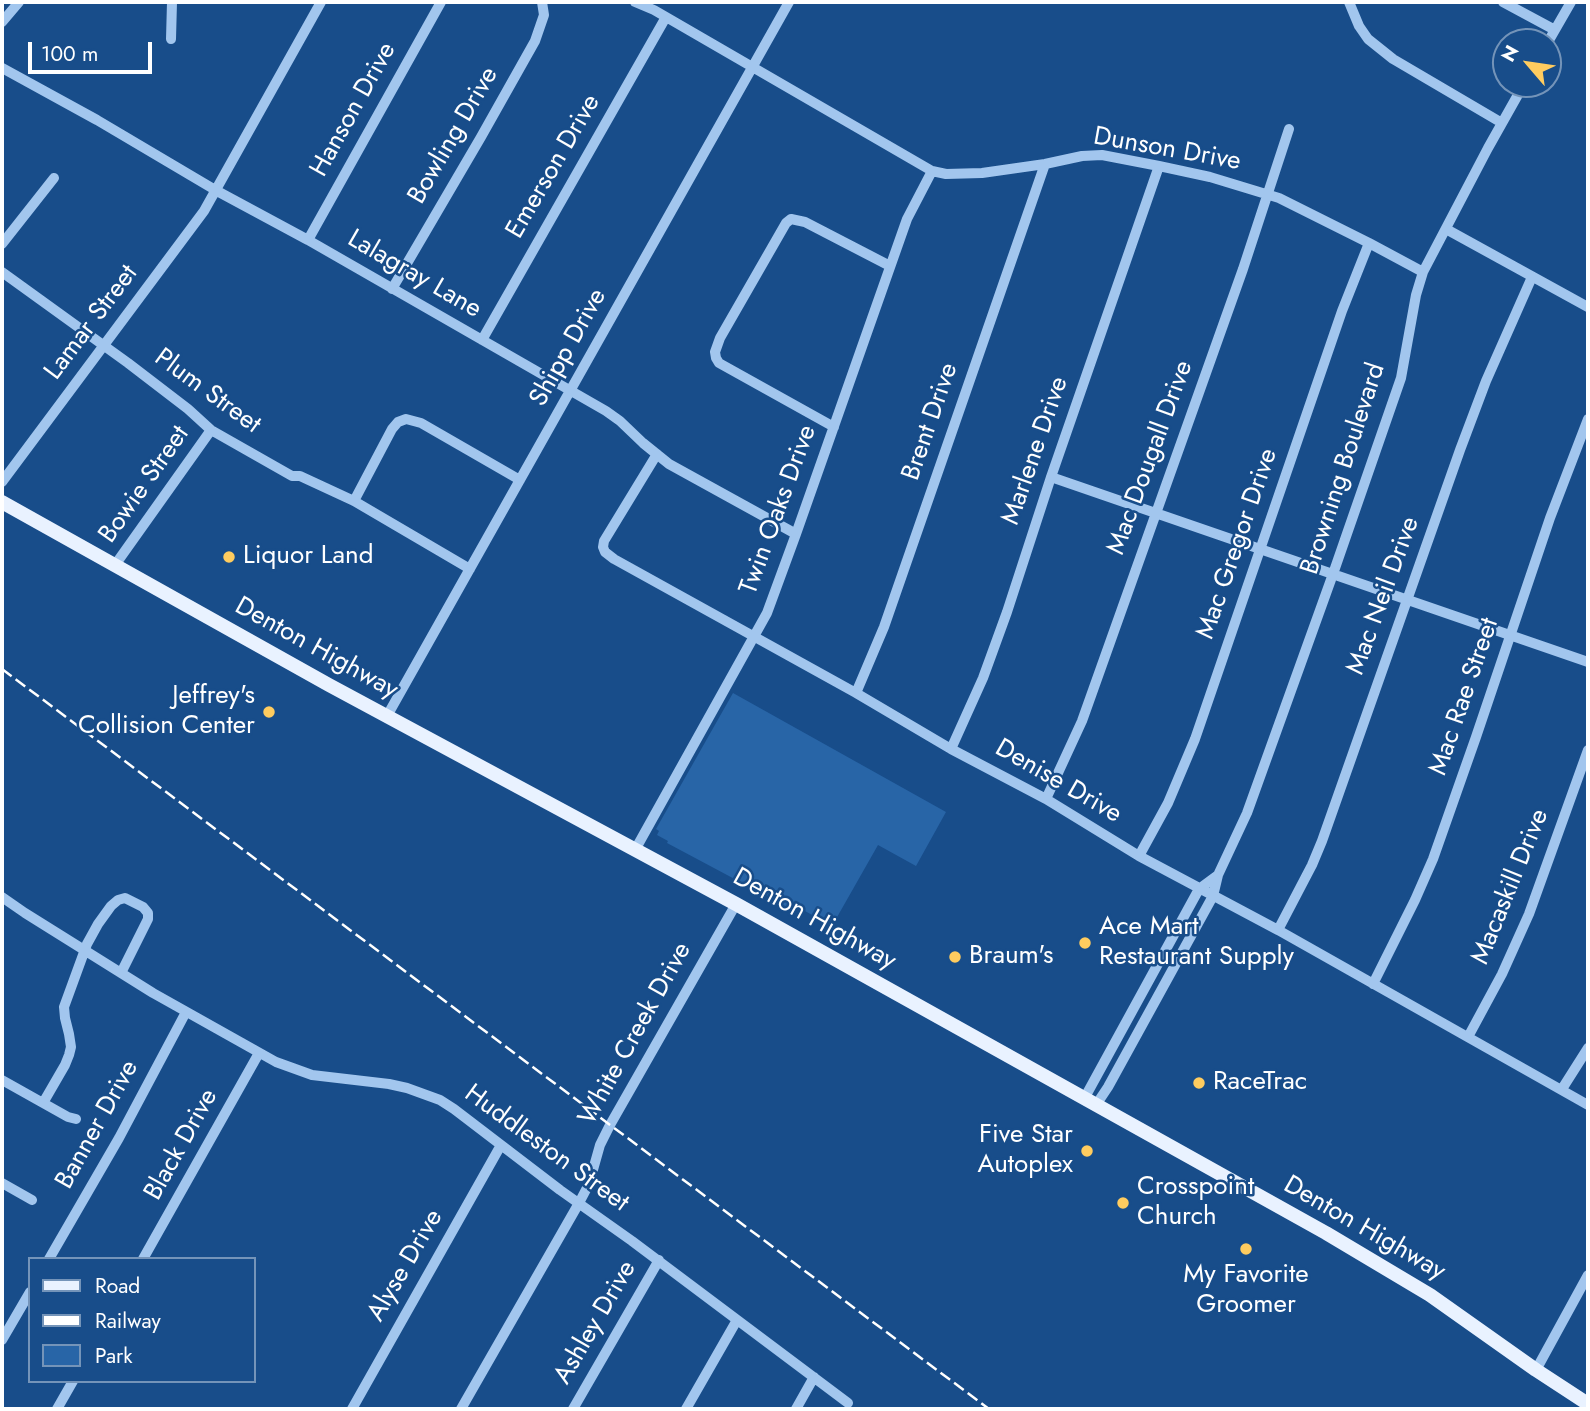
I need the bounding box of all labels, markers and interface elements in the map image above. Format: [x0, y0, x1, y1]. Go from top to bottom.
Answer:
scale bar [32, 28, 156, 72]
north arrow [1492, 28, 1562, 98]
street label: Hanson Drive [304, 37, 404, 183]
text: 100 m [41, 39, 98, 69]
text: N [1494, 40, 1525, 67]
street label: Bowling Drive [402, 62, 506, 210]
street label: Emerson Drive [500, 90, 608, 244]
street label: Dunson Drive [1091, 122, 1243, 178]
street label: Lalagray Lane [342, 224, 486, 326]
street label: Lamar Street [39, 259, 145, 387]
street label: Shipp Drive [524, 284, 614, 412]
street label: Plum Street [148, 343, 266, 441]
street label: Mac Dougall Drive [1101, 357, 1201, 559]
street label: Brent Drive [896, 359, 966, 485]
street label: Browning Boulevard [1295, 359, 1393, 579]
street label: Marlene Drive [996, 373, 1076, 529]
street label: Bowie Street [93, 420, 197, 550]
street label: Twin Oaks Drive [734, 421, 824, 599]
street label: Mac Gregor Drive [1191, 445, 1285, 643]
street label: Mac Neil Drive [1341, 513, 1427, 679]
place label: Liquor Land [243, 541, 374, 573]
marker: Liquor Land [221, 549, 237, 565]
street label: Denton Highway [229, 591, 403, 707]
street label: Mac Rae Street [1424, 614, 1506, 780]
place label: Jeffrey's Collision Center [78, 681, 255, 742]
marker: Jeffrey's Collision Center [261, 704, 277, 720]
street label: Denise Drive [989, 733, 1127, 831]
street label: Macaskill Drive [1466, 805, 1556, 969]
street label: Denton Highway [727, 862, 901, 978]
place label: Ace Mart Restaurant Supply [1099, 912, 1294, 974]
marker: Ace Mart Restaurant Supply [1077, 935, 1093, 951]
street label: White Creek Drive [573, 937, 699, 1131]
place label: Braum's [969, 941, 1053, 973]
marker: Braum's [947, 949, 963, 965]
street label: Banner Drive [50, 1055, 146, 1195]
place label: RaceTrac [1213, 1067, 1307, 1099]
marker: RaceTrac [1191, 1075, 1207, 1091]
street label: Huddleston Street [458, 1079, 634, 1219]
street label: Black Drive [139, 1084, 225, 1206]
place label: Five Star Autoplex [978, 1120, 1073, 1182]
marker: Five Star Autoplex [1079, 1143, 1095, 1159]
street label: Denton Highway [1277, 1170, 1451, 1288]
place label: Crosspoint Church [1137, 1172, 1254, 1234]
marker: Crosspoint Church [1115, 1195, 1131, 1211]
street label: Alyse Drive [361, 1204, 451, 1328]
marker: My Favorite Groomer [1238, 1241, 1254, 1257]
street label: Ashley Drive [548, 1256, 644, 1390]
legend [28, 1257, 256, 1383]
place label: My Favorite Groomer [1183, 1260, 1309, 1322]
text: Road [95, 1271, 140, 1301]
text: Railway [95, 1306, 161, 1336]
text: Park [95, 1341, 132, 1371]

